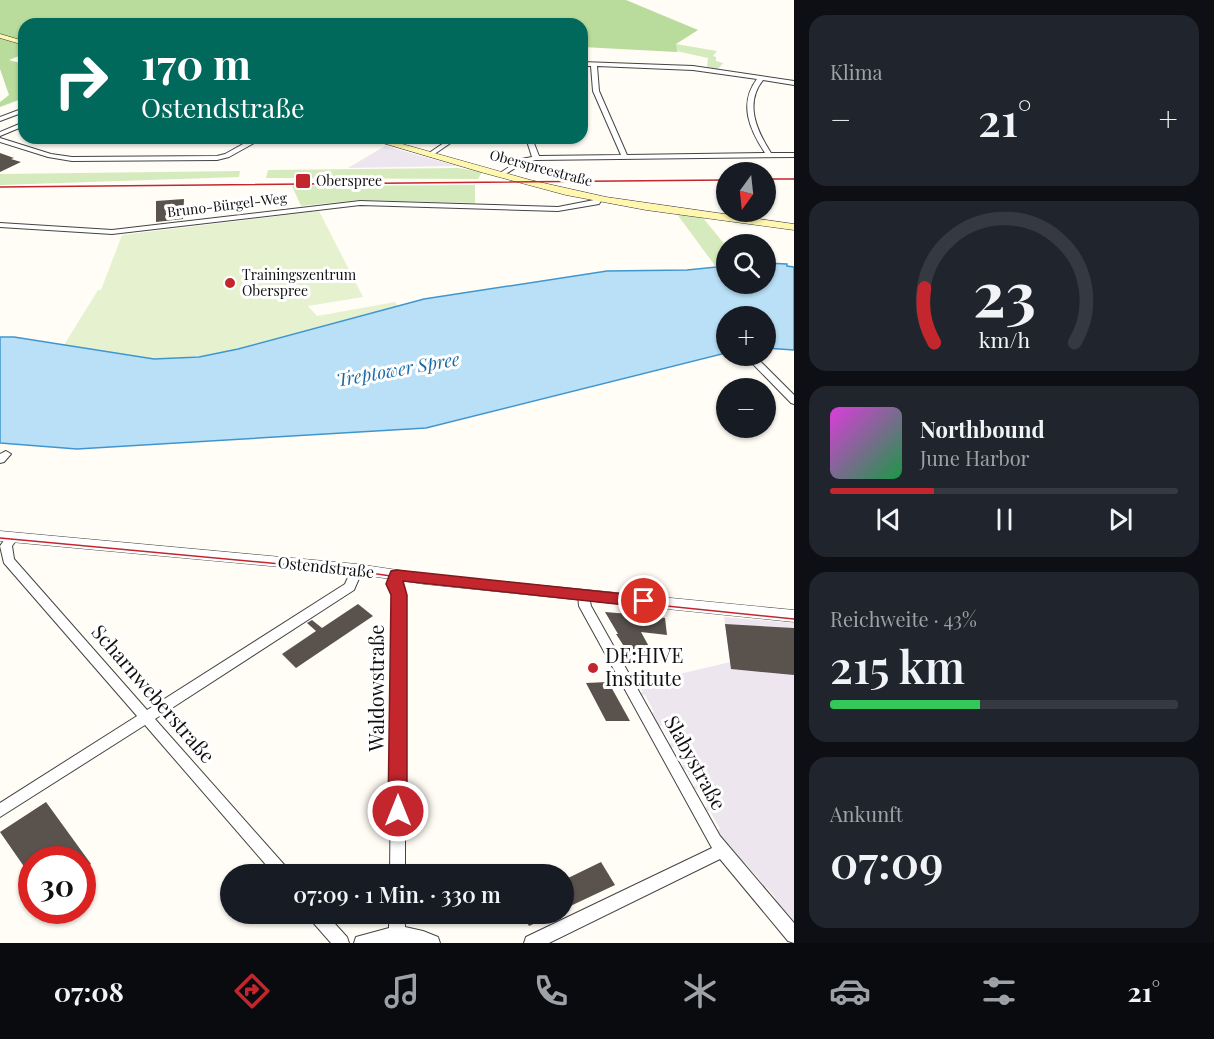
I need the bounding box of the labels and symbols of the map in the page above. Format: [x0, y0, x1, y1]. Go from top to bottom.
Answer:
street label: Oberspreestraße [488, 145, 595, 190]
north arrow [716, 162, 776, 222]
place label: Oberspree [316, 171, 382, 190]
marker: Oberspree [294, 172, 312, 190]
street label: Bruno-Bürgel-Weg [166, 188, 289, 221]
place label: Trainingszentrum Oberspree [242, 265, 357, 300]
marker: Trainingszentrum Oberspree [223, 276, 237, 290]
water label: Treptower Spree [334, 346, 462, 392]
street label: Ostendstraße [277, 551, 375, 582]
pin [618, 575, 669, 626]
street label: Scharnweberstraße [86, 618, 222, 768]
street label: Waldowstraße [362, 625, 389, 752]
place label: DE:HIVE Institute [605, 641, 683, 691]
marker: DE:HIVE Institute [586, 661, 600, 675]
street label: Slabystraße [659, 710, 733, 814]
position arrow [366, 779, 430, 843]
speed limit sign: 30 [18, 846, 96, 924]

